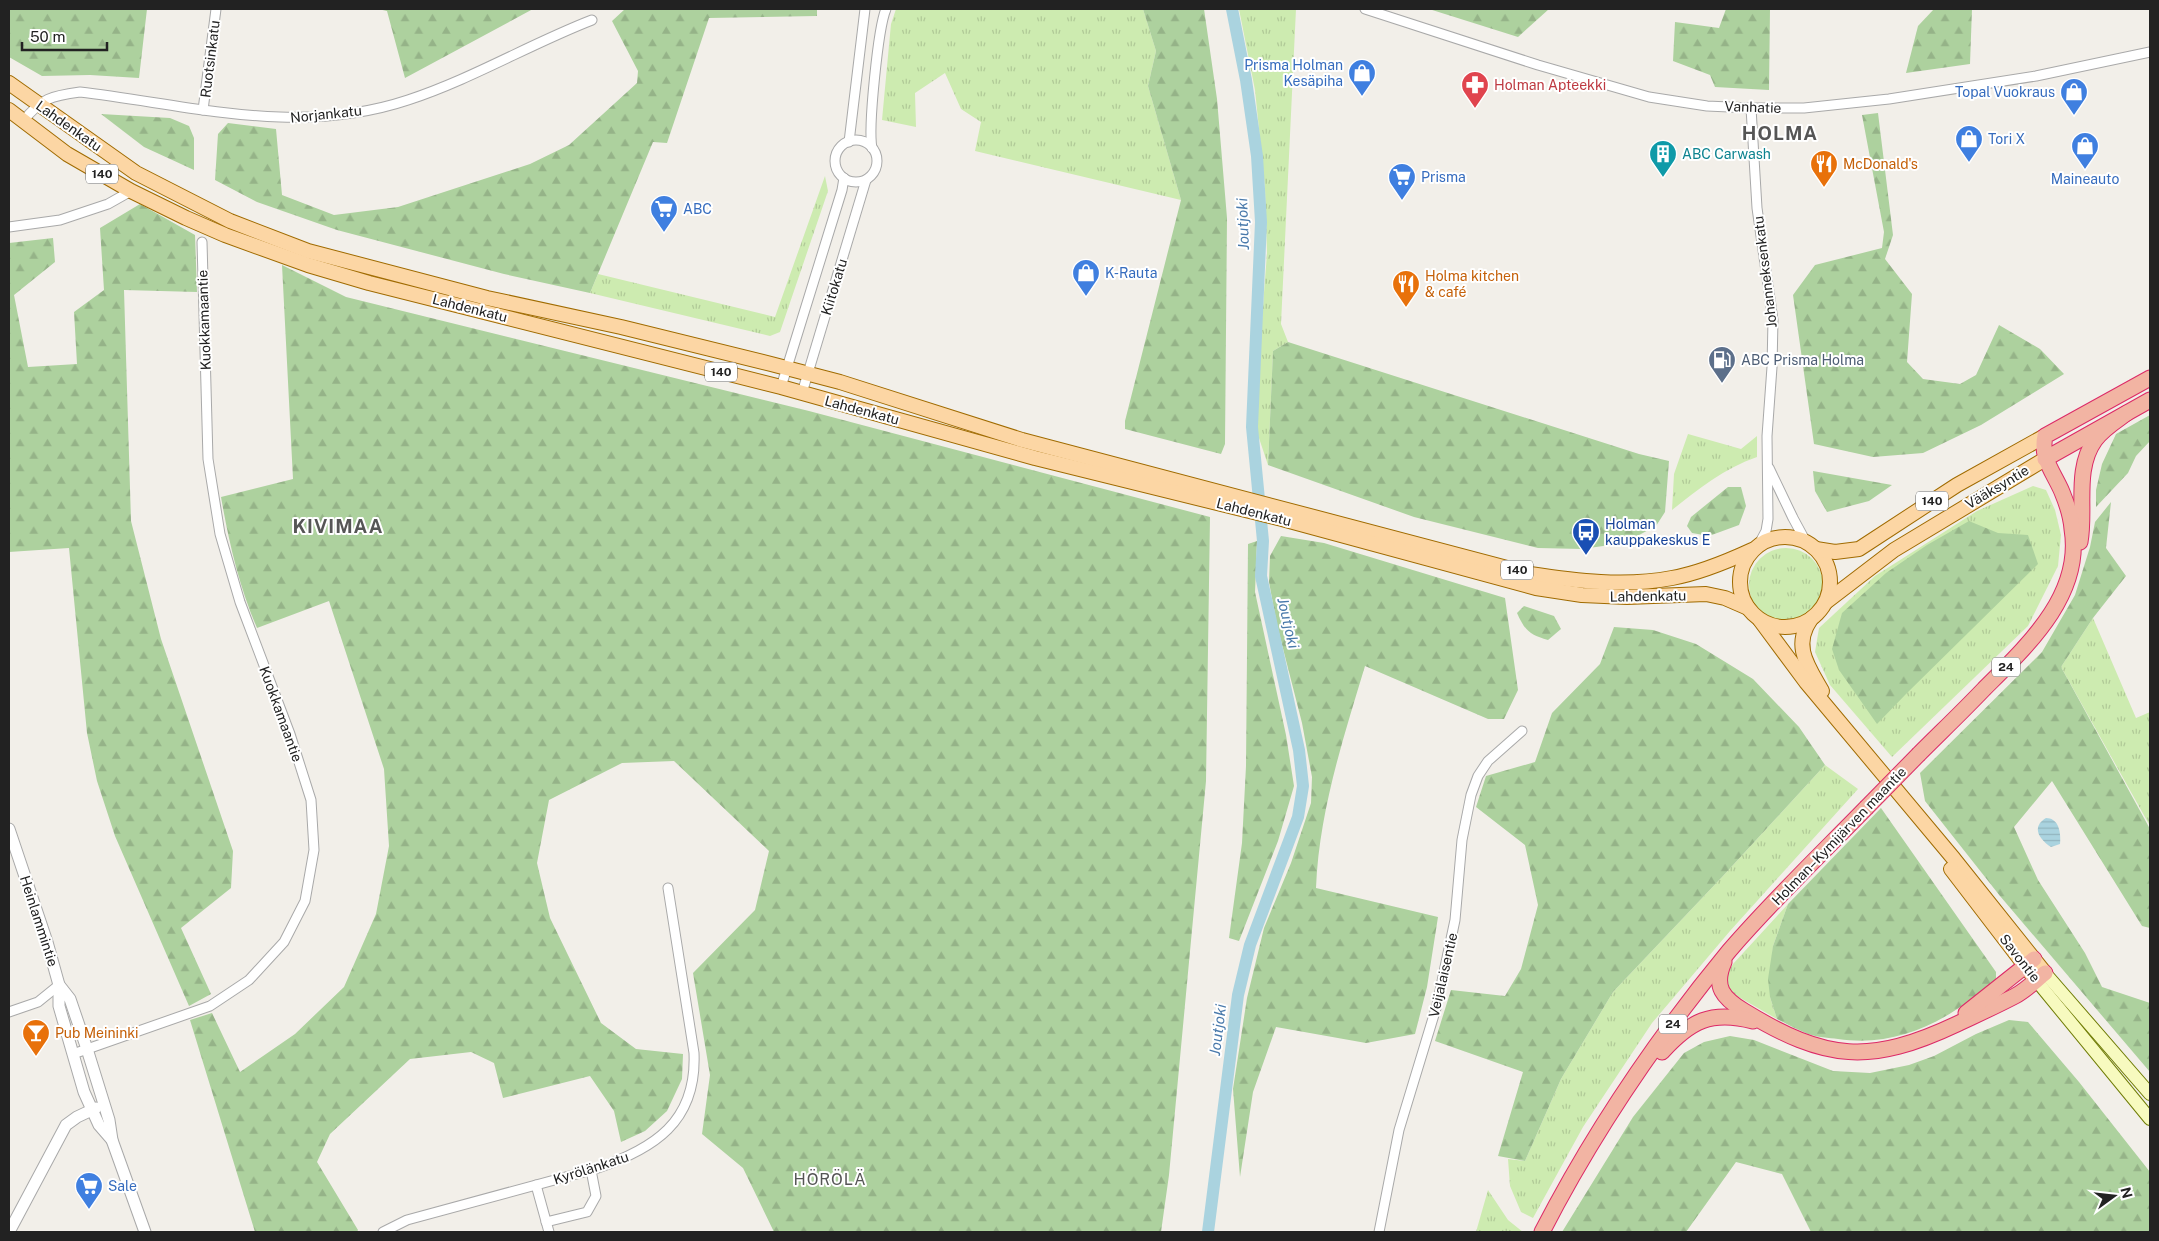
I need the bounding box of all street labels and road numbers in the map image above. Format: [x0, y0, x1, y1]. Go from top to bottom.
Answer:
street label: Ruotsinkatu [197, 19, 223, 99]
street label: Lahdenkatu [33, 97, 105, 155]
street label: Vanhatie [1724, 98, 1782, 116]
street label: Norjankatu [289, 102, 363, 126]
road number: 140 [86, 164, 118, 183]
street label: Johanneksenkatu [1750, 215, 1780, 329]
street label: Kiitokatu [818, 257, 850, 317]
street label: Kuokkamaantie [194, 269, 214, 371]
street label: Lahdenkatu [431, 291, 509, 325]
road number: 140 [705, 362, 737, 382]
street label: Lahdenkatu [823, 392, 901, 428]
street label: Vääksyntie [1962, 462, 2032, 512]
road number: 140 [1916, 492, 1948, 511]
street label: Lahdenkatu [1215, 495, 1293, 529]
road number: 140 [1501, 560, 1533, 580]
street label: Lahdenkatu [1610, 587, 1686, 605]
road number: 24 [1992, 658, 2020, 676]
street label: Kuokkamaantie [256, 664, 306, 764]
street label: Holman–Kymijärven maantie [1769, 763, 1909, 908]
street label: Heinlammintie [17, 874, 61, 968]
street label: Veijalaisentie [1425, 931, 1461, 1019]
street label: Savontie [1996, 931, 2044, 985]
road number: 24 [1659, 1014, 1687, 1034]
street label: Kyrölänkatu [551, 1148, 631, 1188]

